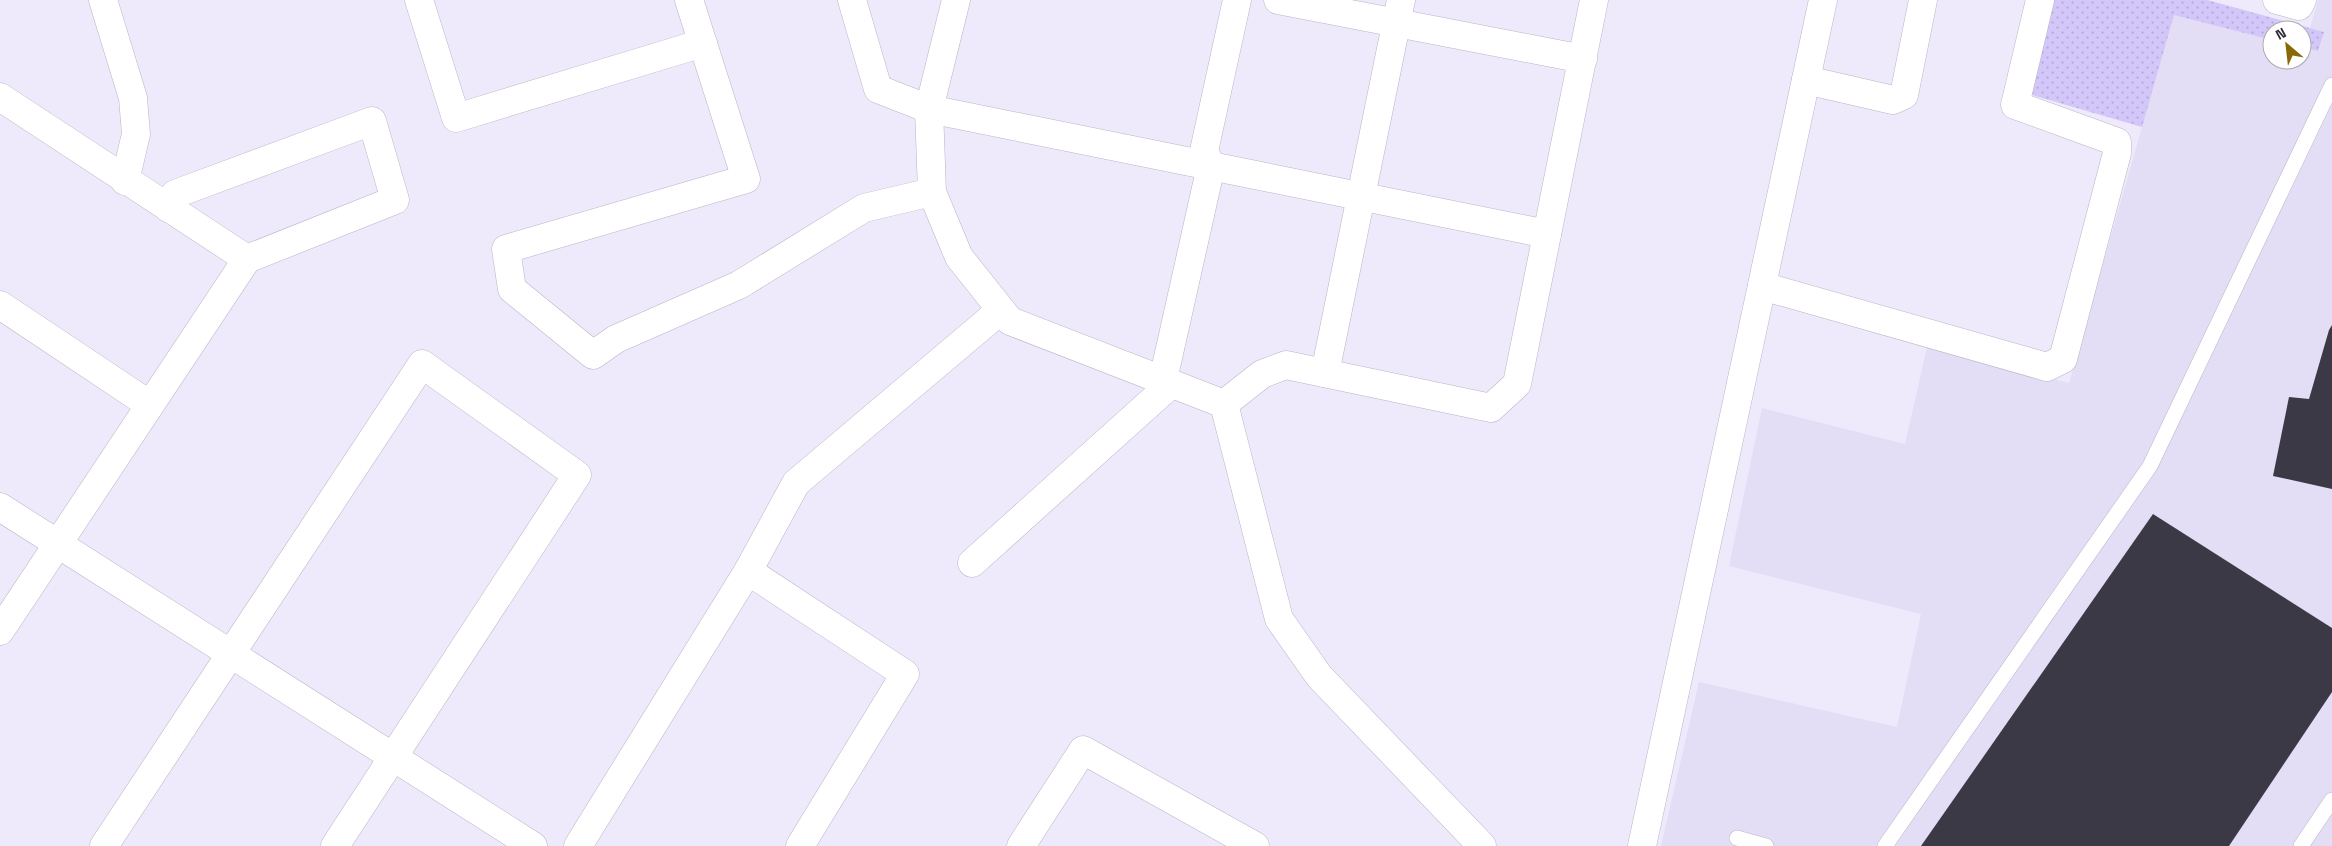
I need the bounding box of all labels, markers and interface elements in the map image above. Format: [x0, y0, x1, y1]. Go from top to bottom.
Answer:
north arrow [2262, 20, 2312, 70]
text: N [2273, 23, 2289, 44]

